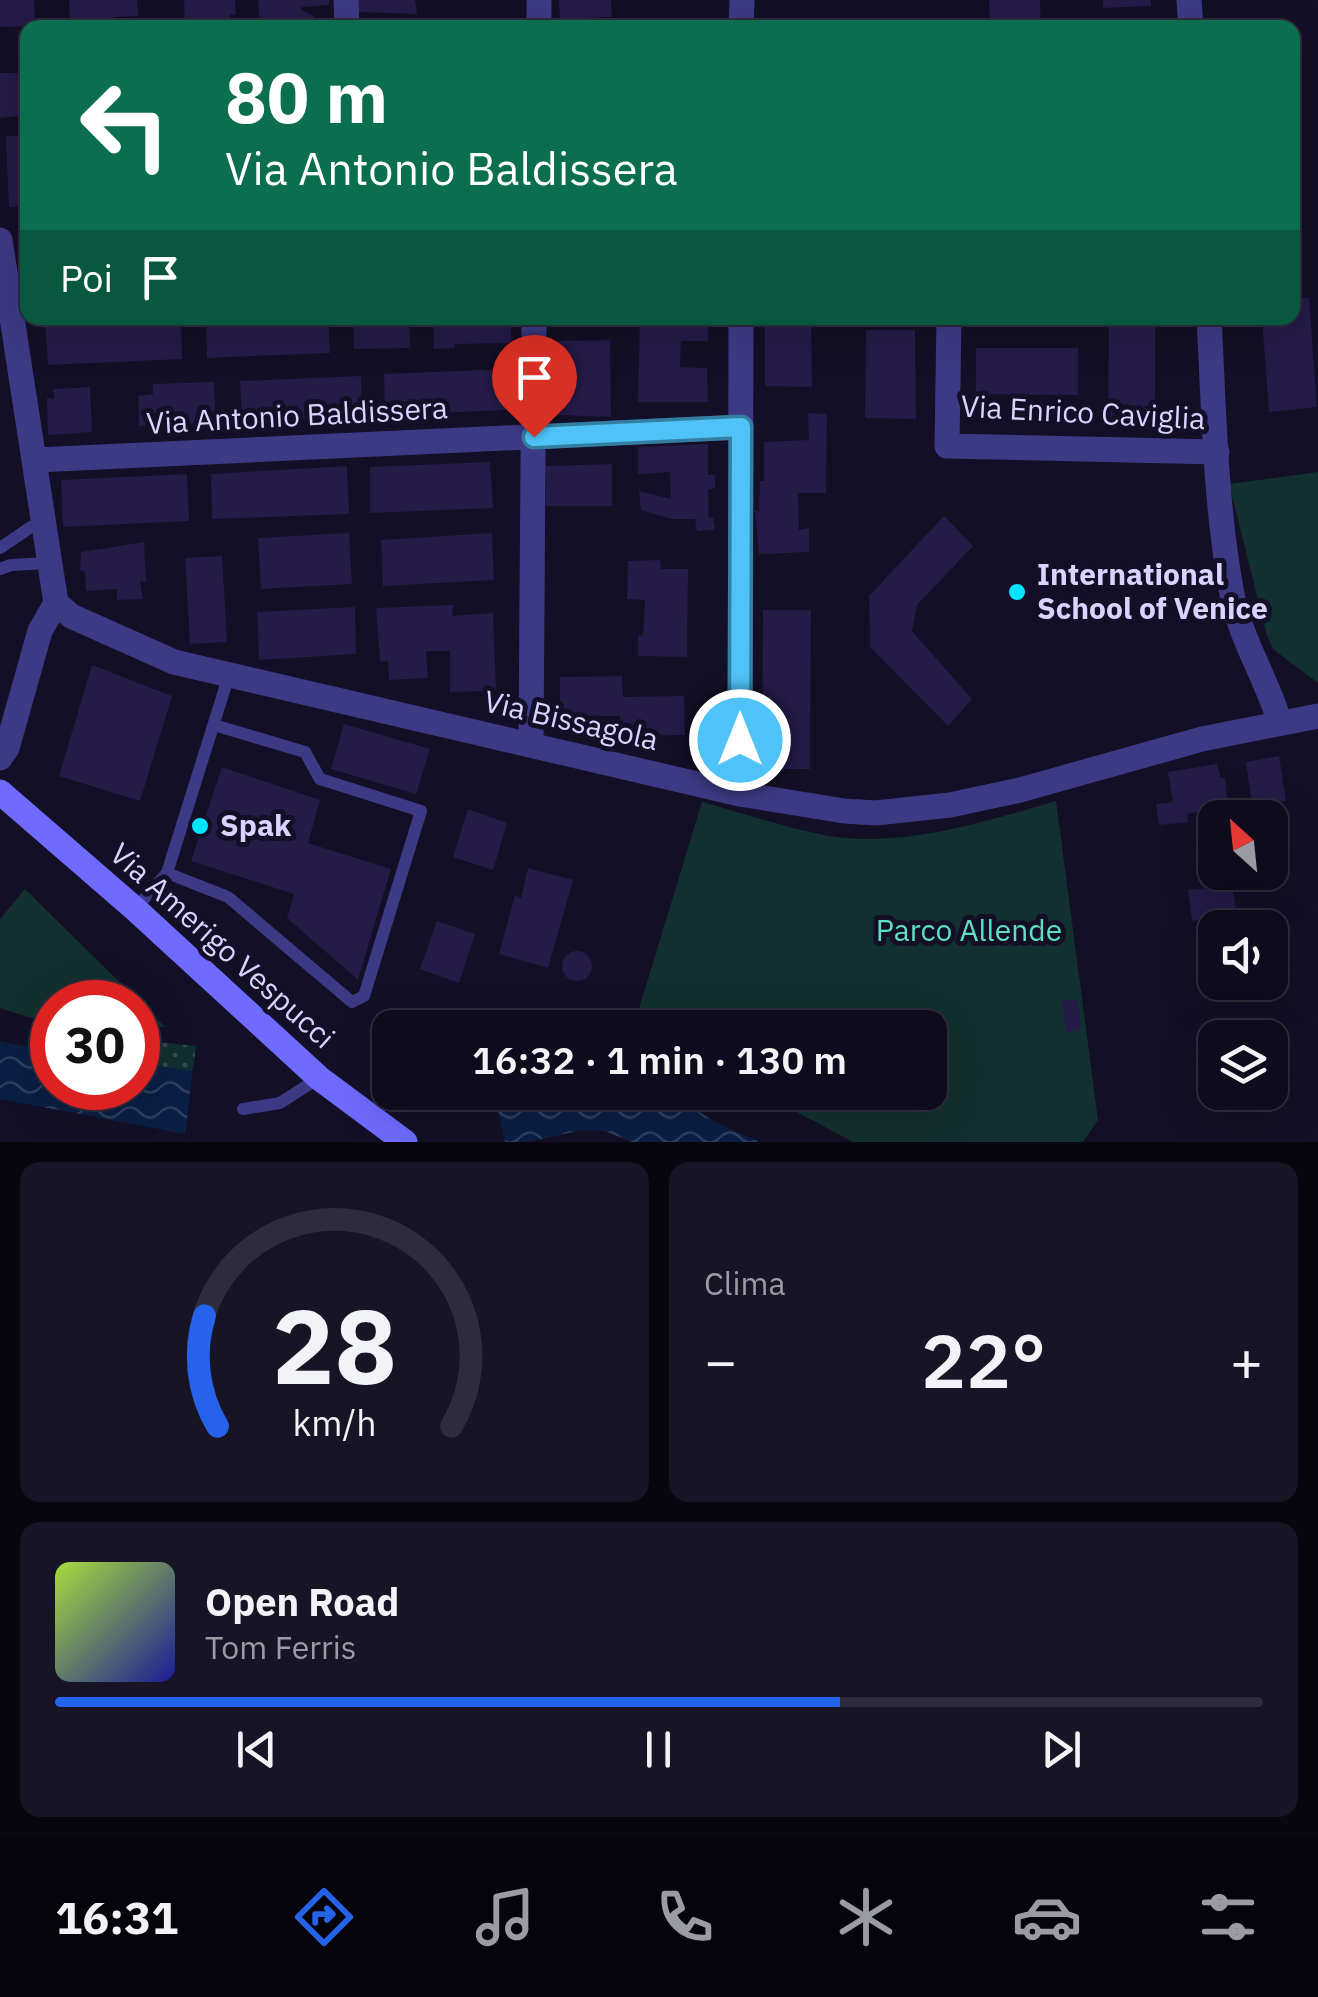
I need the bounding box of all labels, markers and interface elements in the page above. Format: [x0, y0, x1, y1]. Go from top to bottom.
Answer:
text: 80 m [225, 51, 388, 142]
icon: left [60, 60, 190, 190]
text: Via Antonio Baldissera [225, 139, 678, 197]
icon: arrive [133, 250, 188, 305]
text: Poi [60, 253, 113, 302]
pin [492, 335, 577, 438]
icon: arrive [507, 350, 562, 405]
street label: Via Enrico Caviglia [960, 386, 1206, 437]
street label: Via Antonio Baldissera [145, 387, 449, 442]
place label: International School of Venice [1037, 554, 1268, 627]
marker: International School of Venice [1006, 581, 1028, 603]
street label: Via Bissagola [480, 681, 662, 759]
position arrow [688, 688, 792, 792]
north arrow [1198, 800, 1288, 890]
map controls [1198, 800, 1288, 1110]
place label: Spak [220, 805, 292, 844]
marker: Spak [189, 815, 211, 837]
street label: Via Amerigo Vespucci [102, 834, 344, 1056]
park label: Parco Allende [876, 910, 1062, 949]
button: sound [1198, 910, 1288, 1000]
speed limit sign: 30 [30, 980, 160, 1110]
button: layers [1198, 1020, 1288, 1110]
text: 16:32 · 1 min · 130 m [472, 1035, 847, 1084]
text: Clima [704, 1262, 786, 1304]
text: 28 [272, 1277, 397, 1413]
text: 22° [921, 1311, 1046, 1409]
text: − [704, 1325, 737, 1396]
text: + [1230, 1325, 1263, 1396]
text: km/h [292, 1399, 377, 1446]
text: Open Road [205, 1577, 399, 1626]
text: Tom Ferris [205, 1626, 356, 1668]
icon: previous [229, 1722, 284, 1777]
icon: pause [631, 1722, 686, 1777]
icon: next [1034, 1722, 1089, 1777]
icon: directions [289, 1882, 359, 1952]
icon: music [470, 1882, 540, 1952]
icon: phone [650, 1882, 720, 1952]
icon: climate [831, 1882, 901, 1952]
icon: car [1012, 1882, 1082, 1952]
icon: filters [1193, 1882, 1263, 1952]
text: 16:31 [55, 1888, 178, 1946]

